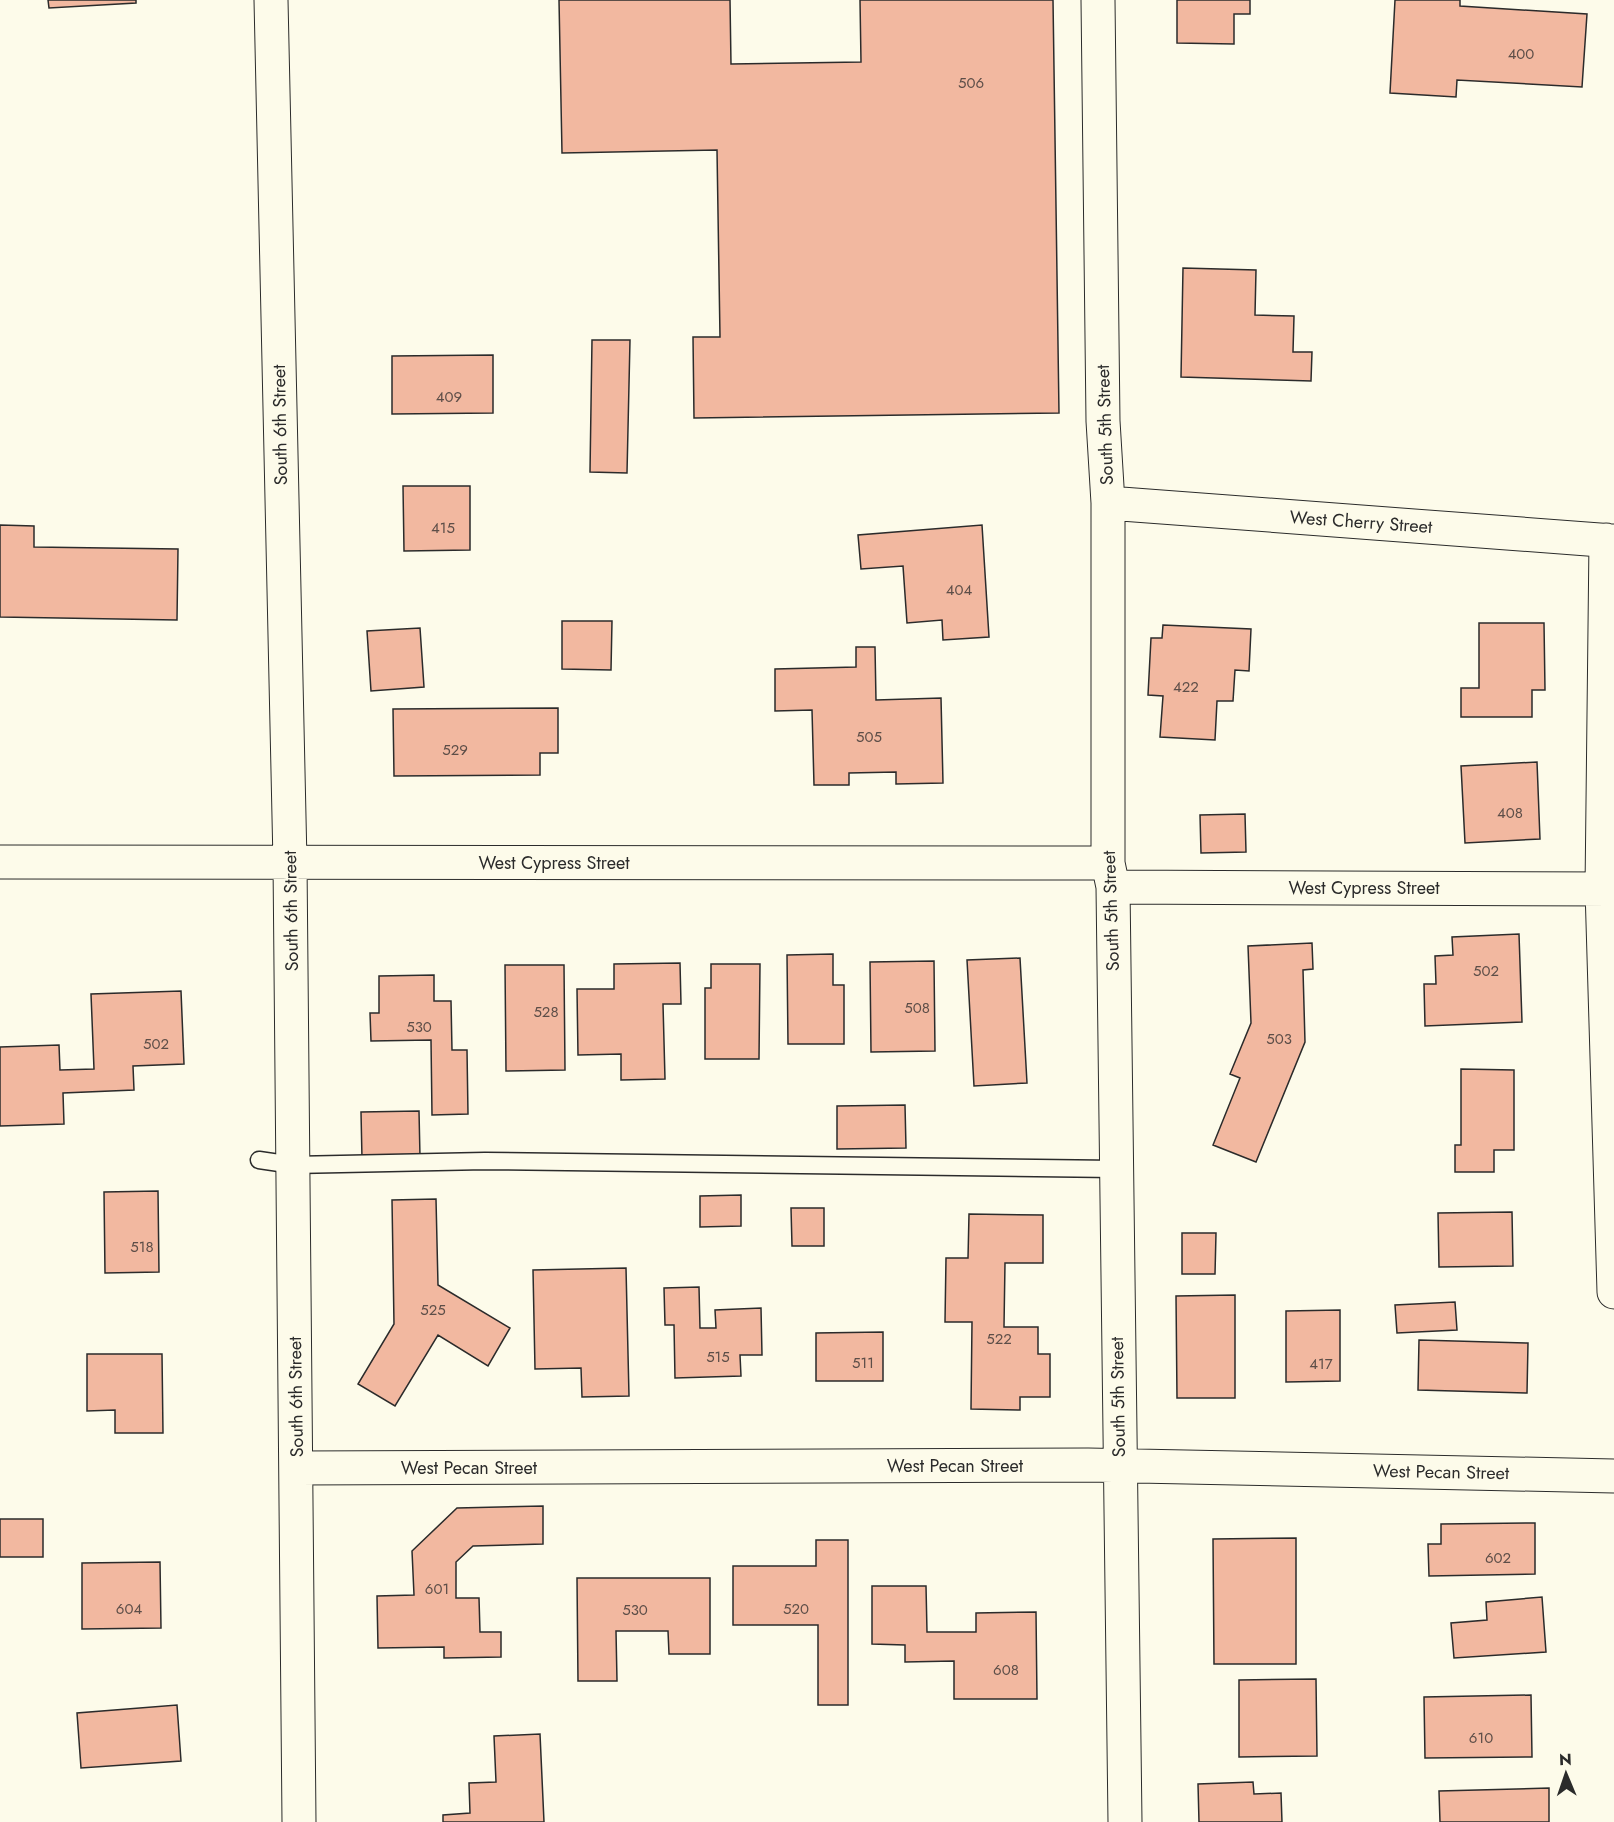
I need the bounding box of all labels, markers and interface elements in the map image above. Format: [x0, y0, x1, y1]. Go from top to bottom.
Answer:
house number: 400 [1508, 43, 1534, 65]
house number: 506 [958, 72, 984, 94]
street label: South 6th Street [266, 364, 294, 486]
street label: South 5th Street [1090, 364, 1120, 486]
house number: 409 [436, 386, 462, 408]
street label: West Cherry Street [1289, 504, 1434, 540]
house number: 415 [431, 517, 455, 539]
house number: 404 [946, 579, 972, 601]
house number: 422 [1173, 676, 1199, 698]
house number: 505 [856, 726, 882, 748]
house number: 529 [442, 739, 468, 761]
house number: 408 [1497, 802, 1523, 824]
street label: South 6th Street [277, 850, 305, 972]
street label: West Cypress Street [478, 850, 630, 876]
street label: South 5th Street [1096, 850, 1126, 972]
street label: West Cypress Street [1288, 875, 1440, 901]
house number: 502 [1473, 960, 1499, 982]
house number: 508 [904, 997, 930, 1019]
house number: 528 [533, 1001, 559, 1023]
house number: 530 [406, 1016, 432, 1038]
house number: 503 [1266, 1028, 1292, 1050]
house number: 502 [143, 1033, 169, 1055]
house number: 518 [130, 1236, 154, 1258]
house number: 525 [420, 1299, 446, 1321]
house number: 522 [986, 1328, 1012, 1350]
street label: South 6th Street [282, 1336, 310, 1458]
street label: South 5th Street [1104, 1336, 1132, 1458]
house number: 515 [706, 1346, 730, 1368]
house number: 511 [852, 1352, 874, 1374]
house number: 417 [1309, 1353, 1333, 1375]
street label: West Pecan Street [887, 1453, 1024, 1479]
street label: West Pecan Street [401, 1455, 538, 1481]
street label: West Pecan Street [1373, 1458, 1510, 1486]
house number: 602 [1485, 1547, 1511, 1569]
house number: 601 [425, 1578, 449, 1600]
house number: 604 [116, 1598, 142, 1620]
house number: 520 [783, 1598, 809, 1620]
house number: 530 [622, 1599, 648, 1621]
house number: 608 [993, 1659, 1019, 1681]
house number: 610 [1469, 1727, 1493, 1749]
north arrow [1536, 1744, 1596, 1804]
text: N [1559, 1748, 1572, 1771]

